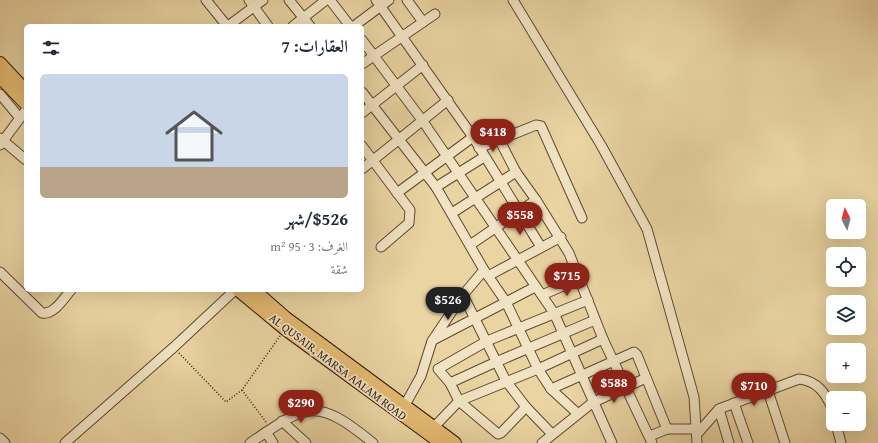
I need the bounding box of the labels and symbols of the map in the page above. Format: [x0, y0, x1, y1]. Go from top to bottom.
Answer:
pin: $418 [469, 119, 517, 153]
north arrow [826, 199, 866, 239]
pin: $558 [496, 202, 544, 236]
pin: $715 [543, 263, 591, 297]
pin: $526 [424, 287, 472, 321]
street label: AL QUSAIR, MARSA AALAM ROAD [266, 309, 411, 424]
pin: $588 [590, 370, 638, 404]
pin: $710 [730, 373, 778, 407]
pin: $290 [277, 390, 325, 424]

